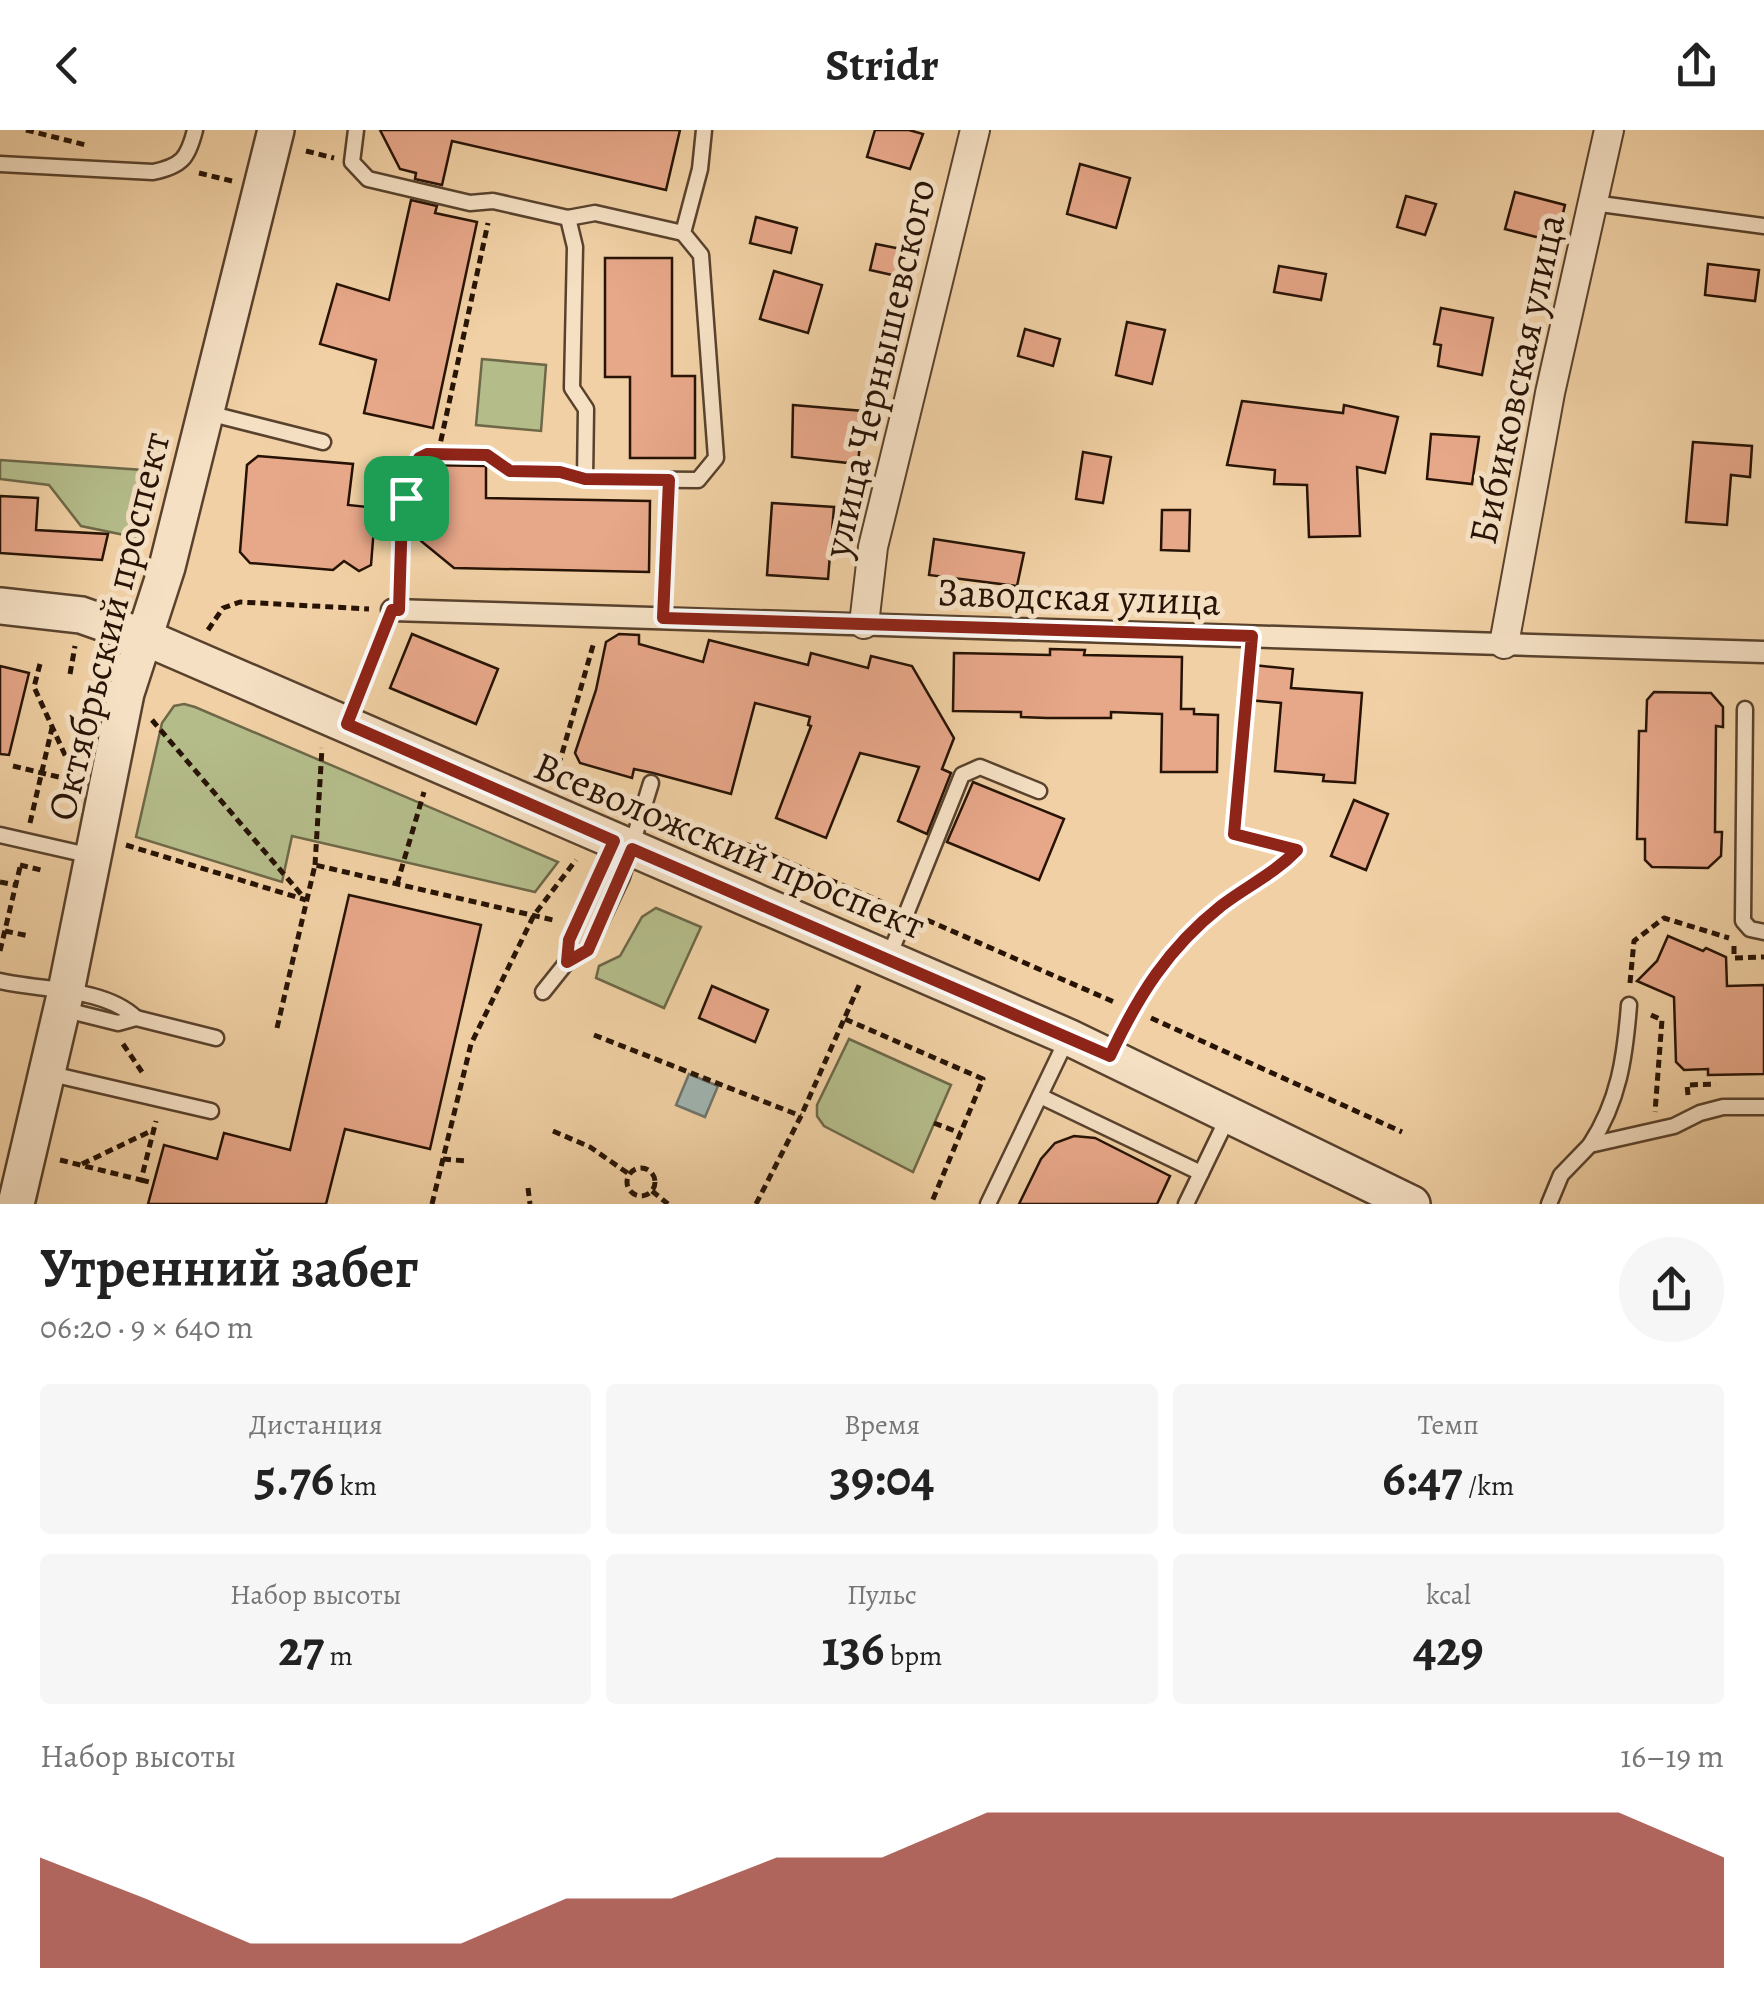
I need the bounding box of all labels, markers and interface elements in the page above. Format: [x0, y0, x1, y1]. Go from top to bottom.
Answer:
text: Stridr [825, 34, 939, 96]
icon: back [40, 38, 95, 93]
icon: share [1669, 38, 1724, 93]
street label: улица Чернышевского [808, 173, 949, 564]
street label: Бибиковская улица [1455, 209, 1578, 549]
street label: Октябрьский проспект [34, 426, 183, 826]
pin [364, 456, 449, 541]
icon: arrive [379, 471, 434, 526]
street label: Заводская улица [936, 564, 1222, 629]
street label: Всеволожский проспект [526, 738, 934, 953]
text: Утренний забег [40, 1230, 418, 1305]
button: share [1619, 1237, 1724, 1342]
text: 06:20 · 9 × 640 m [40, 1305, 253, 1349]
text: Дистанция [249, 1406, 382, 1444]
text: Время [844, 1406, 920, 1444]
text: Темп [1418, 1406, 1479, 1444]
text: 5.76 [254, 1444, 334, 1512]
text: 39:04 [829, 1444, 935, 1512]
text: 6:47 [1382, 1444, 1462, 1512]
text: km [334, 1467, 377, 1505]
text: /km [1462, 1467, 1514, 1505]
text: Набор высоты [230, 1576, 401, 1614]
text: Пульс [847, 1576, 917, 1614]
text: kcal [1426, 1576, 1471, 1614]
text: 27 [278, 1614, 324, 1682]
text: 136 [822, 1614, 884, 1682]
text: 429 [1413, 1614, 1484, 1682]
text: m [324, 1637, 353, 1675]
text: bpm [884, 1637, 942, 1675]
text: Набор высоты [40, 1734, 236, 1778]
text: 16–19 m [1620, 1734, 1724, 1778]

